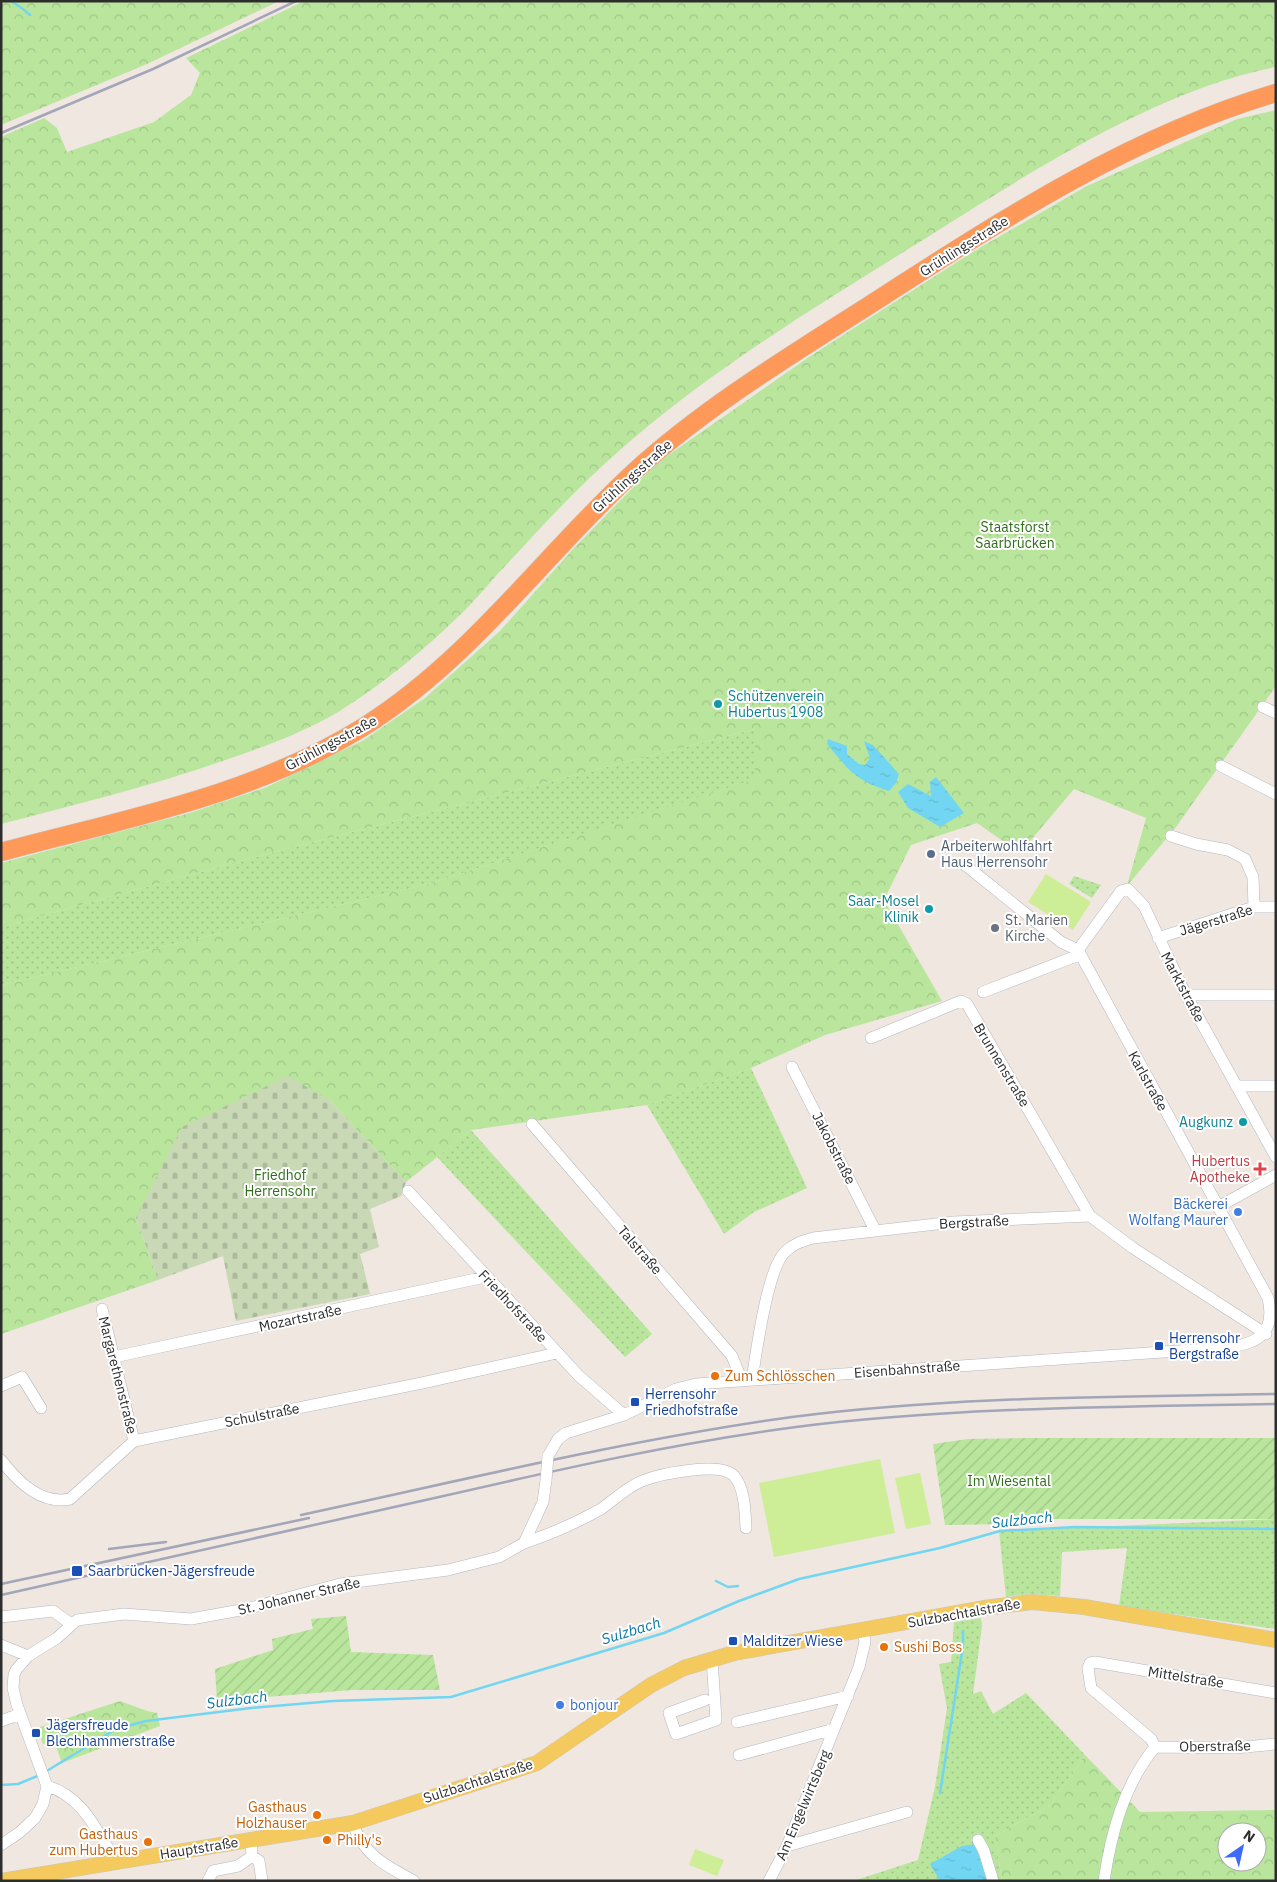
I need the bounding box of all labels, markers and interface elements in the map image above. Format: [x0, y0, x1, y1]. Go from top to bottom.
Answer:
street label: Grühlingsstraße [916, 211, 1012, 280]
street label: Grühlingsstraße [588, 435, 676, 516]
park label: Staatsforst Saarbrücken [975, 518, 1055, 552]
place label: Schützenverein Hubertus 1908 [728, 687, 825, 721]
marker: Schützenverein Hubertus 1908 [712, 698, 724, 710]
street label: Grühlingsstraße [282, 711, 380, 775]
place label: Arbeiterwohlfahrt Haus Herrensohr [941, 837, 1053, 871]
marker: Arbeiterwohlfahrt Haus Herrensohr [925, 848, 937, 860]
place label: Saar-Mosel Klinik [848, 892, 920, 926]
street label: Jägerstraße [1177, 900, 1255, 940]
marker: Saar-Mosel Klinik [923, 903, 935, 915]
place label: St. Marien Kirche [1005, 911, 1068, 945]
marker: St. Marien Kirche [989, 922, 1001, 934]
street label: Marktstraße [1157, 949, 1209, 1025]
street label: Brunnenstraße [970, 1020, 1034, 1110]
street label: Karlstraße [1124, 1048, 1172, 1114]
street label: Jakobstraße [808, 1109, 860, 1187]
place label: Augkunz [1179, 1113, 1233, 1131]
marker: Augkunz [1237, 1116, 1249, 1128]
place label: Hubertus Apotheke [1190, 1152, 1250, 1186]
marker: Hubertus Apotheke [1254, 1163, 1266, 1175]
park label: Friedhof Herrensohr [244, 1166, 316, 1200]
place label: Bäckerei Wolfang Maurer [1129, 1195, 1228, 1229]
marker: Bäckerei Wolfang Maurer [1232, 1206, 1244, 1218]
street label: Bergstraße [939, 1211, 1010, 1233]
street label: Talstraße [614, 1222, 666, 1278]
street label: Friedhofstraße [475, 1266, 552, 1346]
street label: Mozartstraße [257, 1300, 343, 1336]
street label: Margarethenstraße [95, 1314, 141, 1436]
place label: Herrensohr Bergstraße [1169, 1329, 1240, 1363]
marker: Herrensohr Bergstraße [1153, 1340, 1165, 1352]
street label: Eisenbahnstraße [853, 1356, 961, 1382]
place label: Zum Schlösschen [725, 1367, 836, 1385]
marker: Zum Schlösschen [709, 1370, 721, 1382]
place label: Herrensohr Friedhofstraße [645, 1385, 738, 1419]
marker: Herrensohr Friedhofstraße [629, 1396, 641, 1408]
street label: Schulstraße [223, 1399, 301, 1431]
park label: Im Wiesental [967, 1472, 1051, 1490]
water label: Sulzbach [991, 1507, 1053, 1532]
place label: Saarbrücken-Jägersfreude [88, 1562, 255, 1580]
marker: Saarbrücken-Jägersfreude [70, 1564, 84, 1578]
street label: St. Johanner Straße [236, 1573, 362, 1619]
street label: Sulzbachtalstraße [906, 1594, 1022, 1632]
water label: Sulzbach [599, 1613, 663, 1649]
place label: Malditzer Wiese [743, 1632, 843, 1650]
marker: Malditzer Wiese [727, 1635, 739, 1647]
place label: Sushi Boss [894, 1638, 962, 1656]
marker: Sushi Boss [878, 1641, 890, 1653]
street label: Mittelstraße [1147, 1662, 1226, 1692]
water label: Sulzbach [206, 1686, 268, 1713]
place label: bonjour [570, 1696, 618, 1714]
marker: bonjour [554, 1699, 566, 1711]
place label: Jägersfreude Blechhammerstraße [46, 1716, 175, 1750]
marker: Jägersfreude Blechhammerstraße [30, 1727, 42, 1739]
street label: Oberstraße [1179, 1736, 1251, 1756]
street label: Am Engelwirtsberg [772, 1746, 835, 1863]
street label: Sulzbachtalstraße [421, 1755, 535, 1807]
place label: Gasthaus Holzhauser [236, 1798, 307, 1832]
marker: Gasthaus Holzhauser [311, 1809, 323, 1821]
north arrow [1217, 1822, 1267, 1872]
place label: Gasthaus zum Hubertus [49, 1825, 138, 1859]
text: N [1240, 1826, 1259, 1847]
place label: Philly's [337, 1831, 382, 1849]
street label: Hauptstraße [159, 1833, 240, 1863]
marker: Philly's [321, 1834, 333, 1846]
marker: Gasthaus zum Hubertus [142, 1836, 154, 1848]

